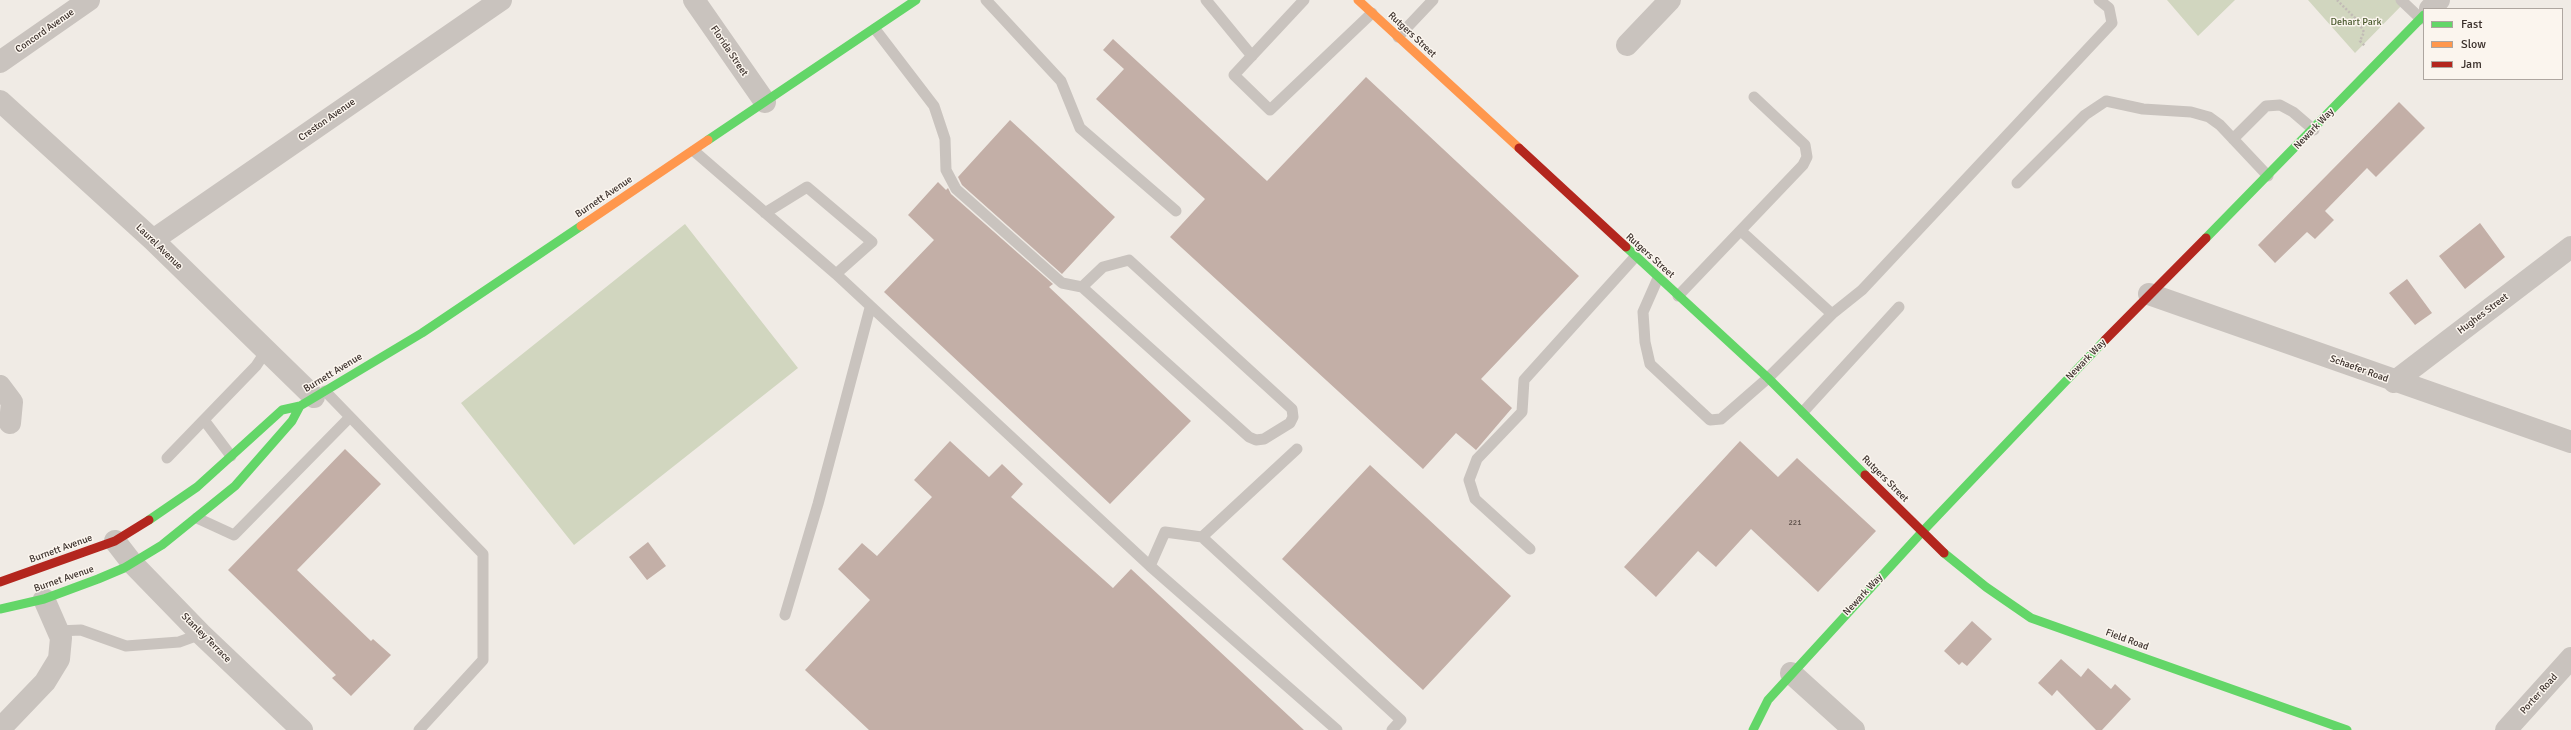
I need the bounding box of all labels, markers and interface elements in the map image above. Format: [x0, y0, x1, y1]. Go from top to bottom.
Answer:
street label: Concord Avenue [13, 6, 77, 56]
legend [2423, 8, 2563, 80]
street label: Rutgers Street [1385, 10, 1439, 60]
park label: Dehart Park [2331, 16, 2381, 28]
text: Fast [2461, 17, 2482, 32]
street label: Florida Street [708, 23, 750, 79]
text: Slow [2461, 37, 2486, 52]
text: Jam [2461, 57, 2482, 72]
street label: Creston Avenue [296, 96, 358, 144]
street label: Newark Way [2291, 106, 2337, 152]
street label: Burnett Avenue [573, 174, 635, 220]
street label: Laurel Avenue [133, 222, 185, 272]
street label: Rutgers Street [1623, 231, 1677, 281]
street label: Hughes Street [2455, 291, 2511, 337]
street label: Newark Way [2063, 337, 2109, 383]
street label: Burnett Avenue [302, 351, 364, 395]
street label: Schaefer Road [2328, 353, 2390, 385]
street label: Rutgers Street [1859, 453, 1911, 505]
house number: 221 [1789, 518, 1801, 528]
street label: Burnett Avenue [28, 532, 94, 566]
street label: Burnet Avenue [32, 563, 96, 595]
street label: Newark Way [1841, 572, 1885, 618]
street label: Stanley Terrace [179, 611, 233, 665]
street label: Field Road [2104, 627, 2150, 653]
street label: Porter Road [2518, 671, 2560, 717]

